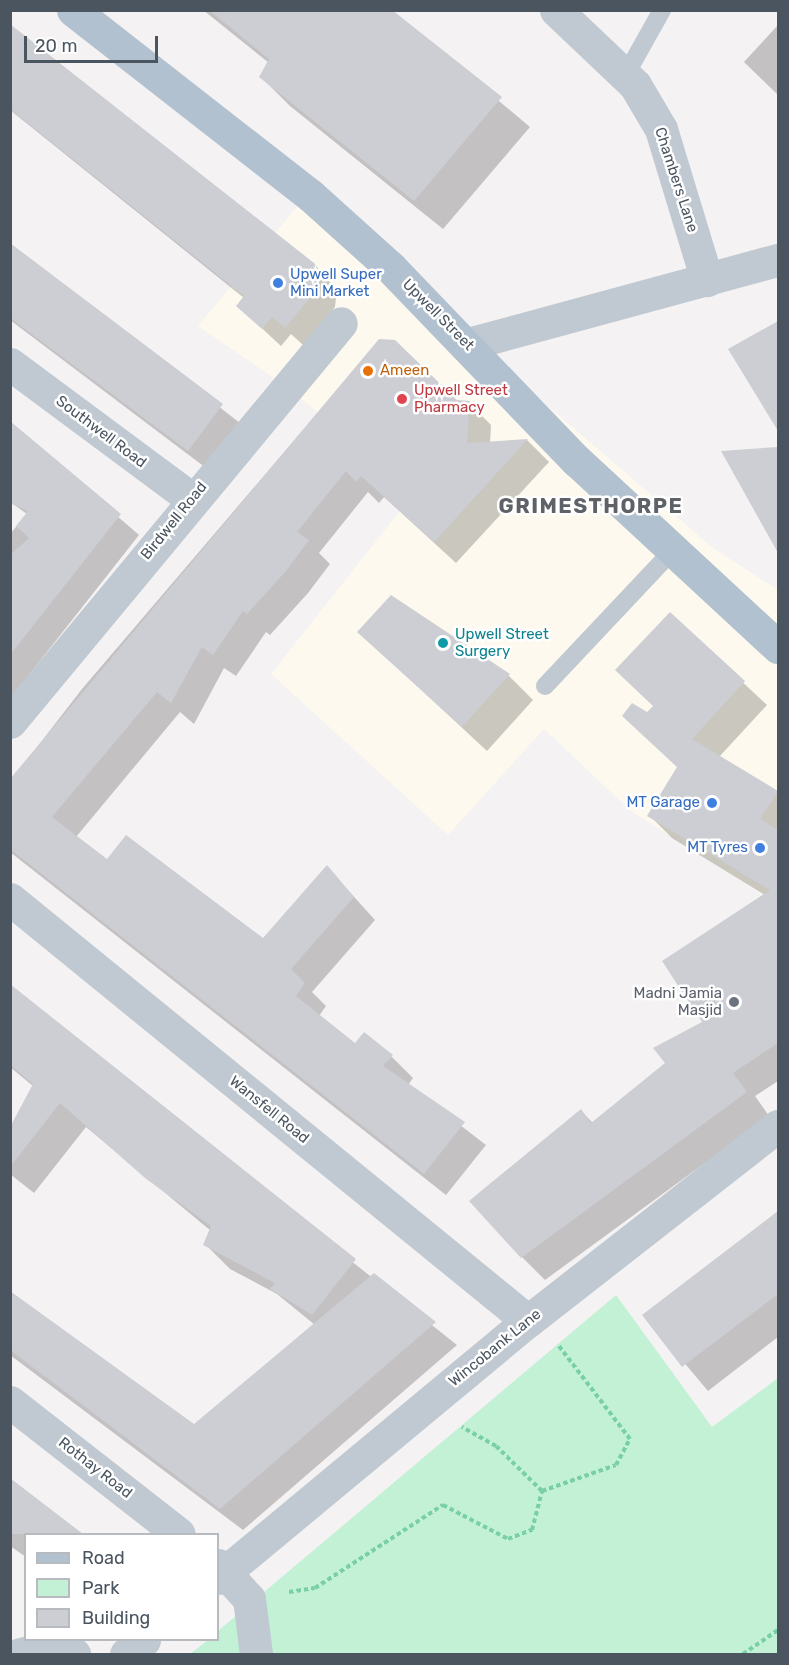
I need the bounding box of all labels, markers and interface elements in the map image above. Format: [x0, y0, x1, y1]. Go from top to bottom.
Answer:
scale bar [27, 24, 160, 62]
text: 20 m [35, 35, 77, 57]
street label: Chambers Lane [651, 125, 701, 235]
place label: Upwell Super Mini Market [290, 265, 382, 300]
street label: Upwell Street [398, 275, 478, 355]
marker: Upwell Super Mini Market [271, 276, 285, 290]
place label: Ameen [380, 362, 429, 380]
marker: Ameen [361, 364, 375, 378]
place label: Upwell Street Pharmacy [414, 381, 508, 416]
street label: Southwell Road [52, 392, 150, 472]
marker: Upwell Street Pharmacy [395, 392, 409, 406]
street label: Birdwell Road [137, 478, 211, 564]
district label: GRIMESTHORPE [499, 493, 683, 519]
place label: Upwell Street Surgery [455, 625, 549, 660]
marker: Upwell Street Surgery [436, 636, 450, 650]
place label: MT Garage [626, 794, 700, 812]
marker: MT Garage [705, 796, 719, 810]
place label: MT Tyres [686, 839, 748, 857]
marker: MT Tyres [753, 841, 767, 855]
place label: Madni Jamia Masjid [634, 984, 722, 1019]
marker: Madni Jamia Masjid [727, 995, 741, 1009]
street label: Wansfell Road [226, 1072, 312, 1148]
street label: Wincobank Lane [445, 1305, 545, 1391]
street label: Rothay Road [54, 1434, 136, 1502]
legend [24, 1533, 219, 1641]
text: Road [82, 1547, 125, 1569]
text: Park [82, 1577, 119, 1599]
text: Building [82, 1607, 150, 1629]

